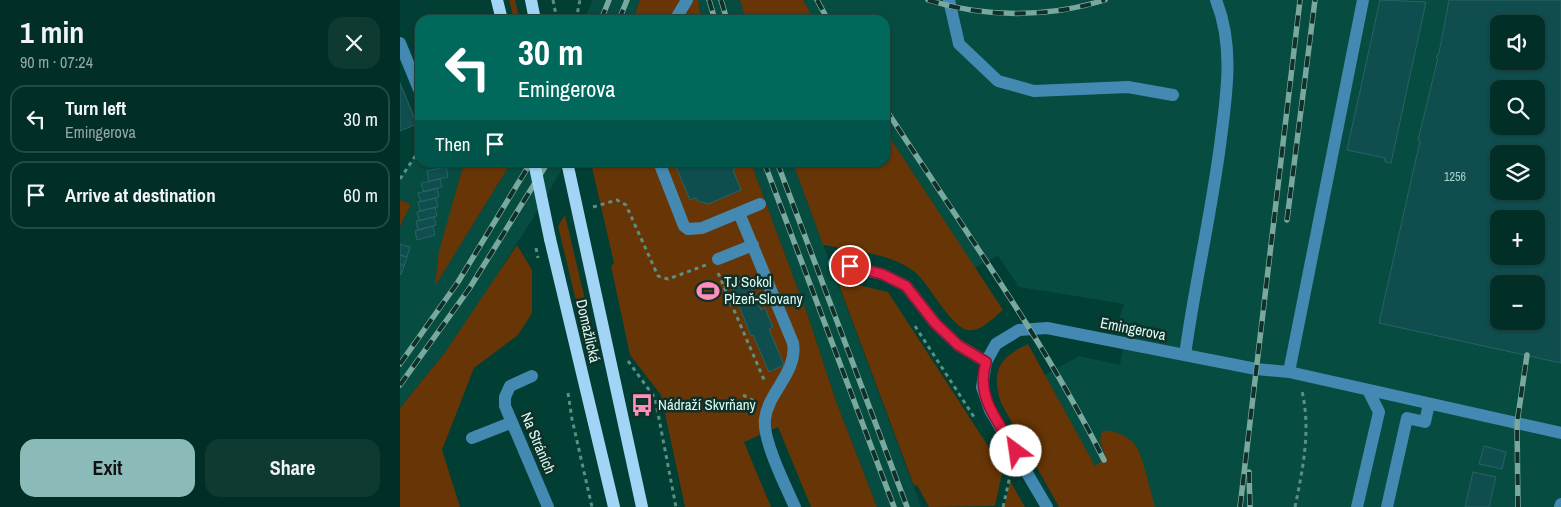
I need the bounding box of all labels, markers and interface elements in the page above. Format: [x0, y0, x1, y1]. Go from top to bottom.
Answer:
text: 1 min [20, 12, 84, 52]
map controls [1490, 15, 1545, 330]
button: sound [1490, 15, 1545, 70]
button: close [328, 17, 380, 69]
text: 30 m [518, 29, 583, 76]
icon: left [435, 35, 500, 100]
text: 90 m · 07:24 [20, 51, 93, 73]
text: Emingerova [518, 74, 615, 104]
button: search [1490, 80, 1545, 135]
text: Turn left [65, 95, 126, 121]
icon: left [22, 105, 50, 133]
text: 30 m [343, 106, 378, 132]
text: Emingerova [65, 121, 136, 143]
icon: arrive [481, 130, 509, 158]
text: Then [435, 131, 471, 157]
button: layers [1490, 145, 1545, 200]
house number: 1256 [1444, 169, 1466, 185]
icon: arrive [22, 181, 50, 209]
text: Arrive at destination [65, 182, 216, 208]
text: 60 m [343, 182, 378, 208]
button: + [1490, 210, 1545, 265]
pin [829, 245, 871, 287]
icon: arrive [836, 252, 864, 280]
place label: TJ Sokol Plzeň-Slovany [724, 271, 803, 309]
button: − [1490, 275, 1545, 330]
sports icon: TJ Sokol Plzeň-Slovany [695, 278, 721, 304]
street label: Domažlická [571, 297, 606, 365]
street label: Emingerova [1099, 312, 1168, 345]
bus stop icon: Nádraží Skvrňany [629, 392, 655, 418]
place label: Nádraží Skvrňany [658, 394, 757, 415]
street label: Na Stráních [516, 409, 561, 477]
position arrow [989, 424, 1041, 476]
button: Exit [20, 439, 195, 497]
button: Share [205, 439, 380, 497]

